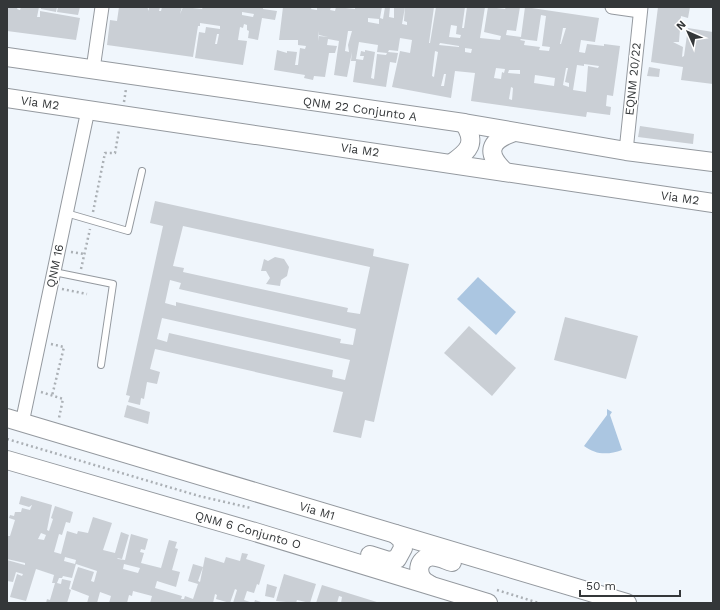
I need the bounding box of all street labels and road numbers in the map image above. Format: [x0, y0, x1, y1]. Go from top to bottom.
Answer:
street label: EQNM 20/22 [622, 42, 644, 116]
street label: Via M2 [20, 93, 60, 113]
street label: QNM 22 Conjunto A [302, 94, 418, 124]
street label: Via M2 [340, 140, 380, 160]
street label: Via M2 [660, 188, 700, 208]
street label: QNM 16 [44, 243, 66, 289]
street label: Via M1 [297, 499, 337, 523]
street label: QNM 6 Conjunto O [193, 508, 303, 552]

